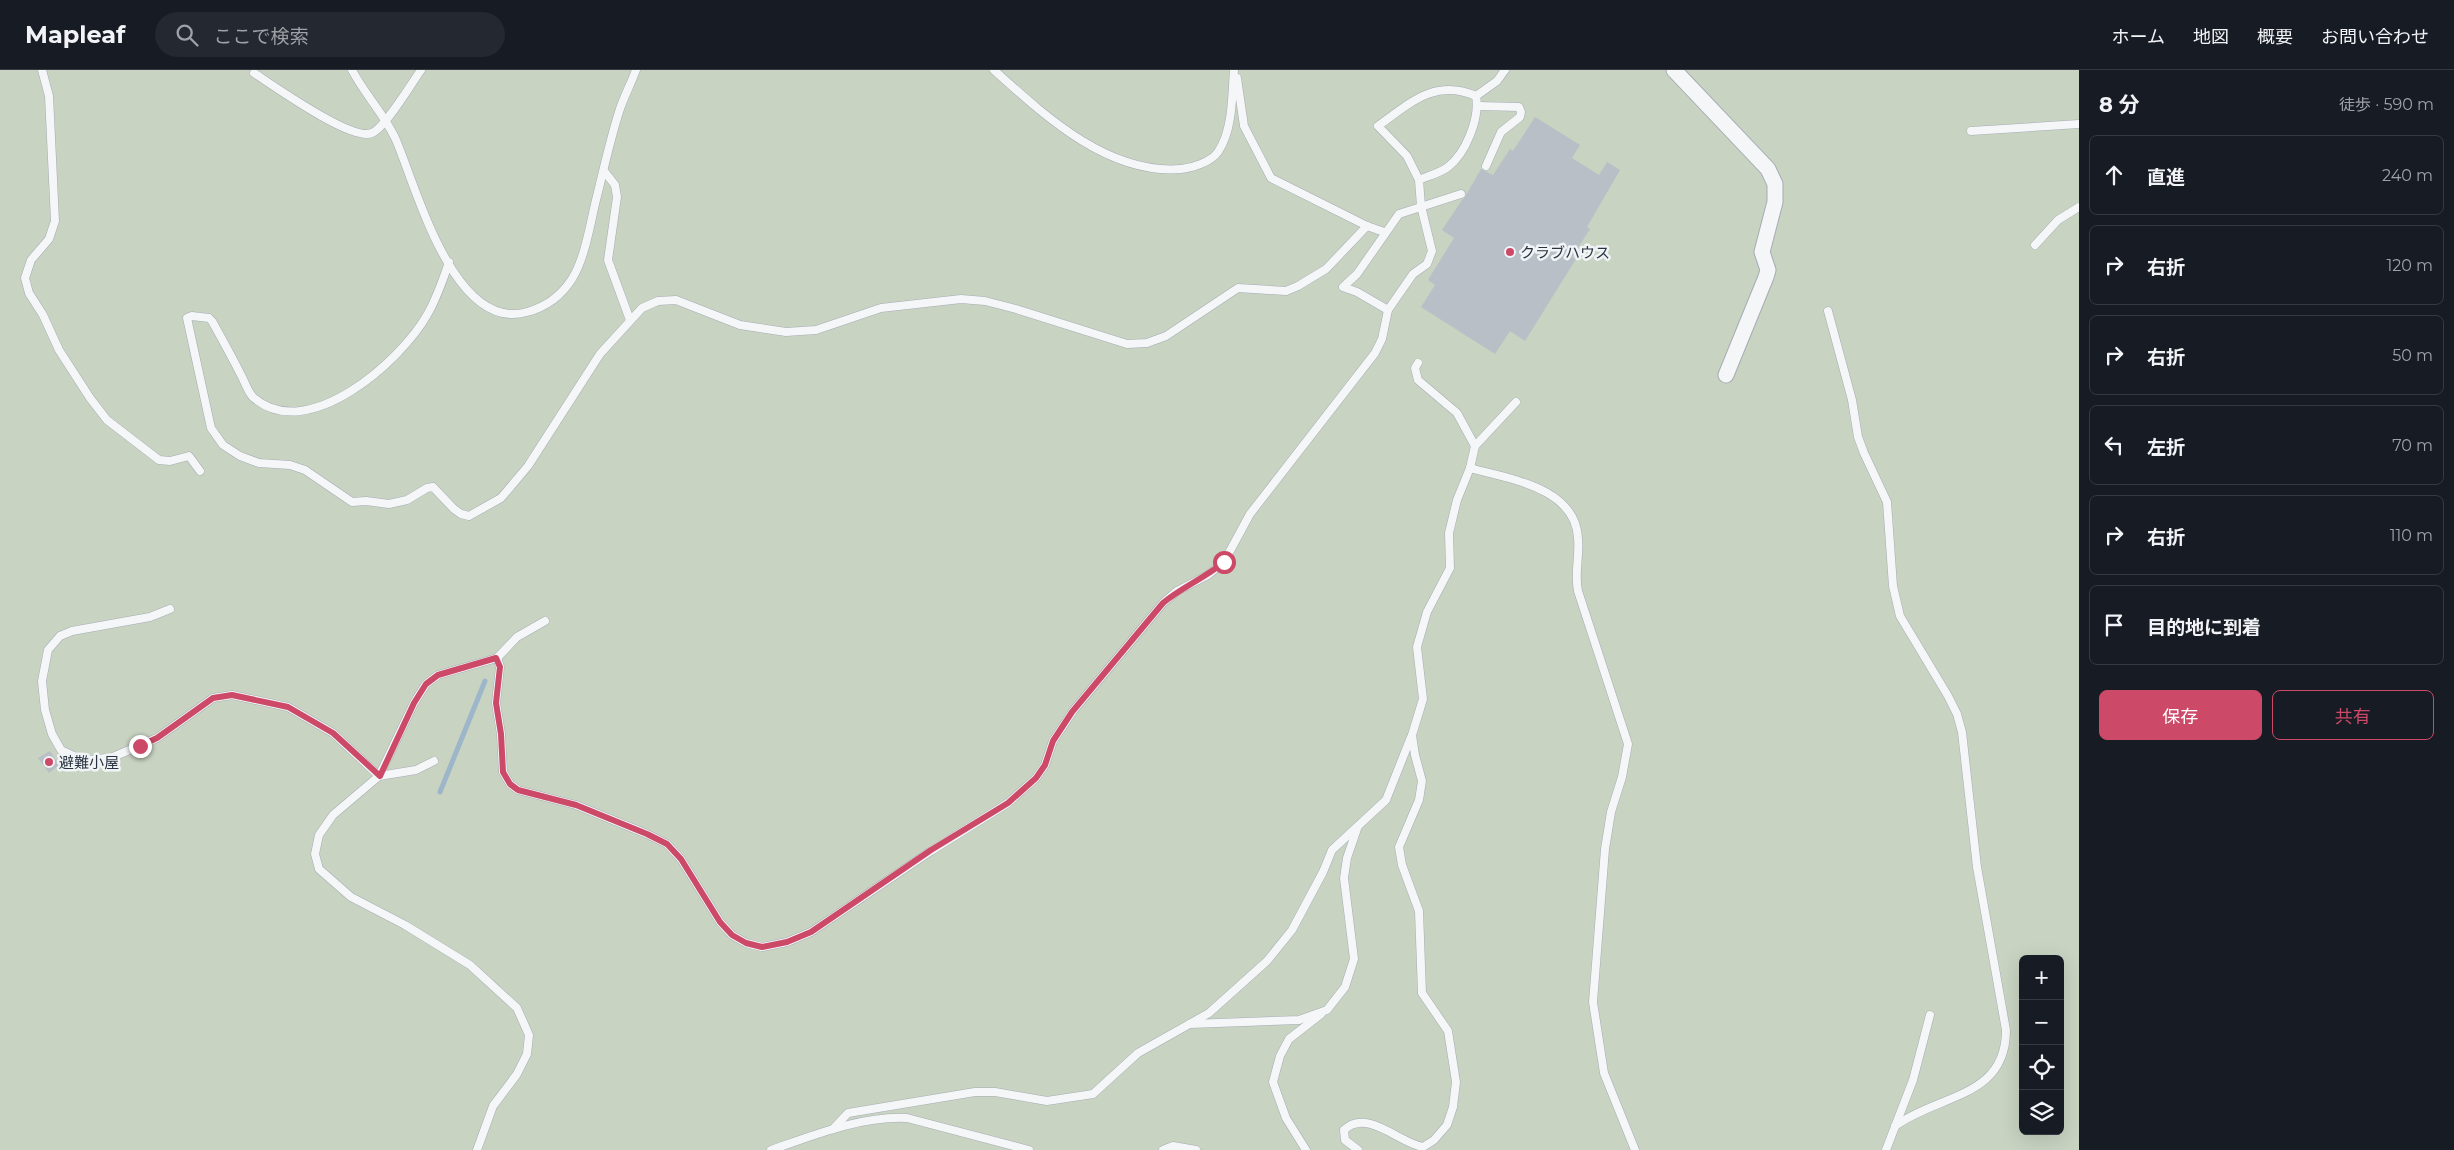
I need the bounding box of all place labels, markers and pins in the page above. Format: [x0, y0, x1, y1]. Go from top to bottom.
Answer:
place label: クラブハウス [1520, 243, 1610, 262]
marker: クラブハウス [1504, 246, 1516, 258]
place label: 避難小屋 [59, 753, 119, 772]
marker: 避難小屋 [43, 756, 55, 768]

